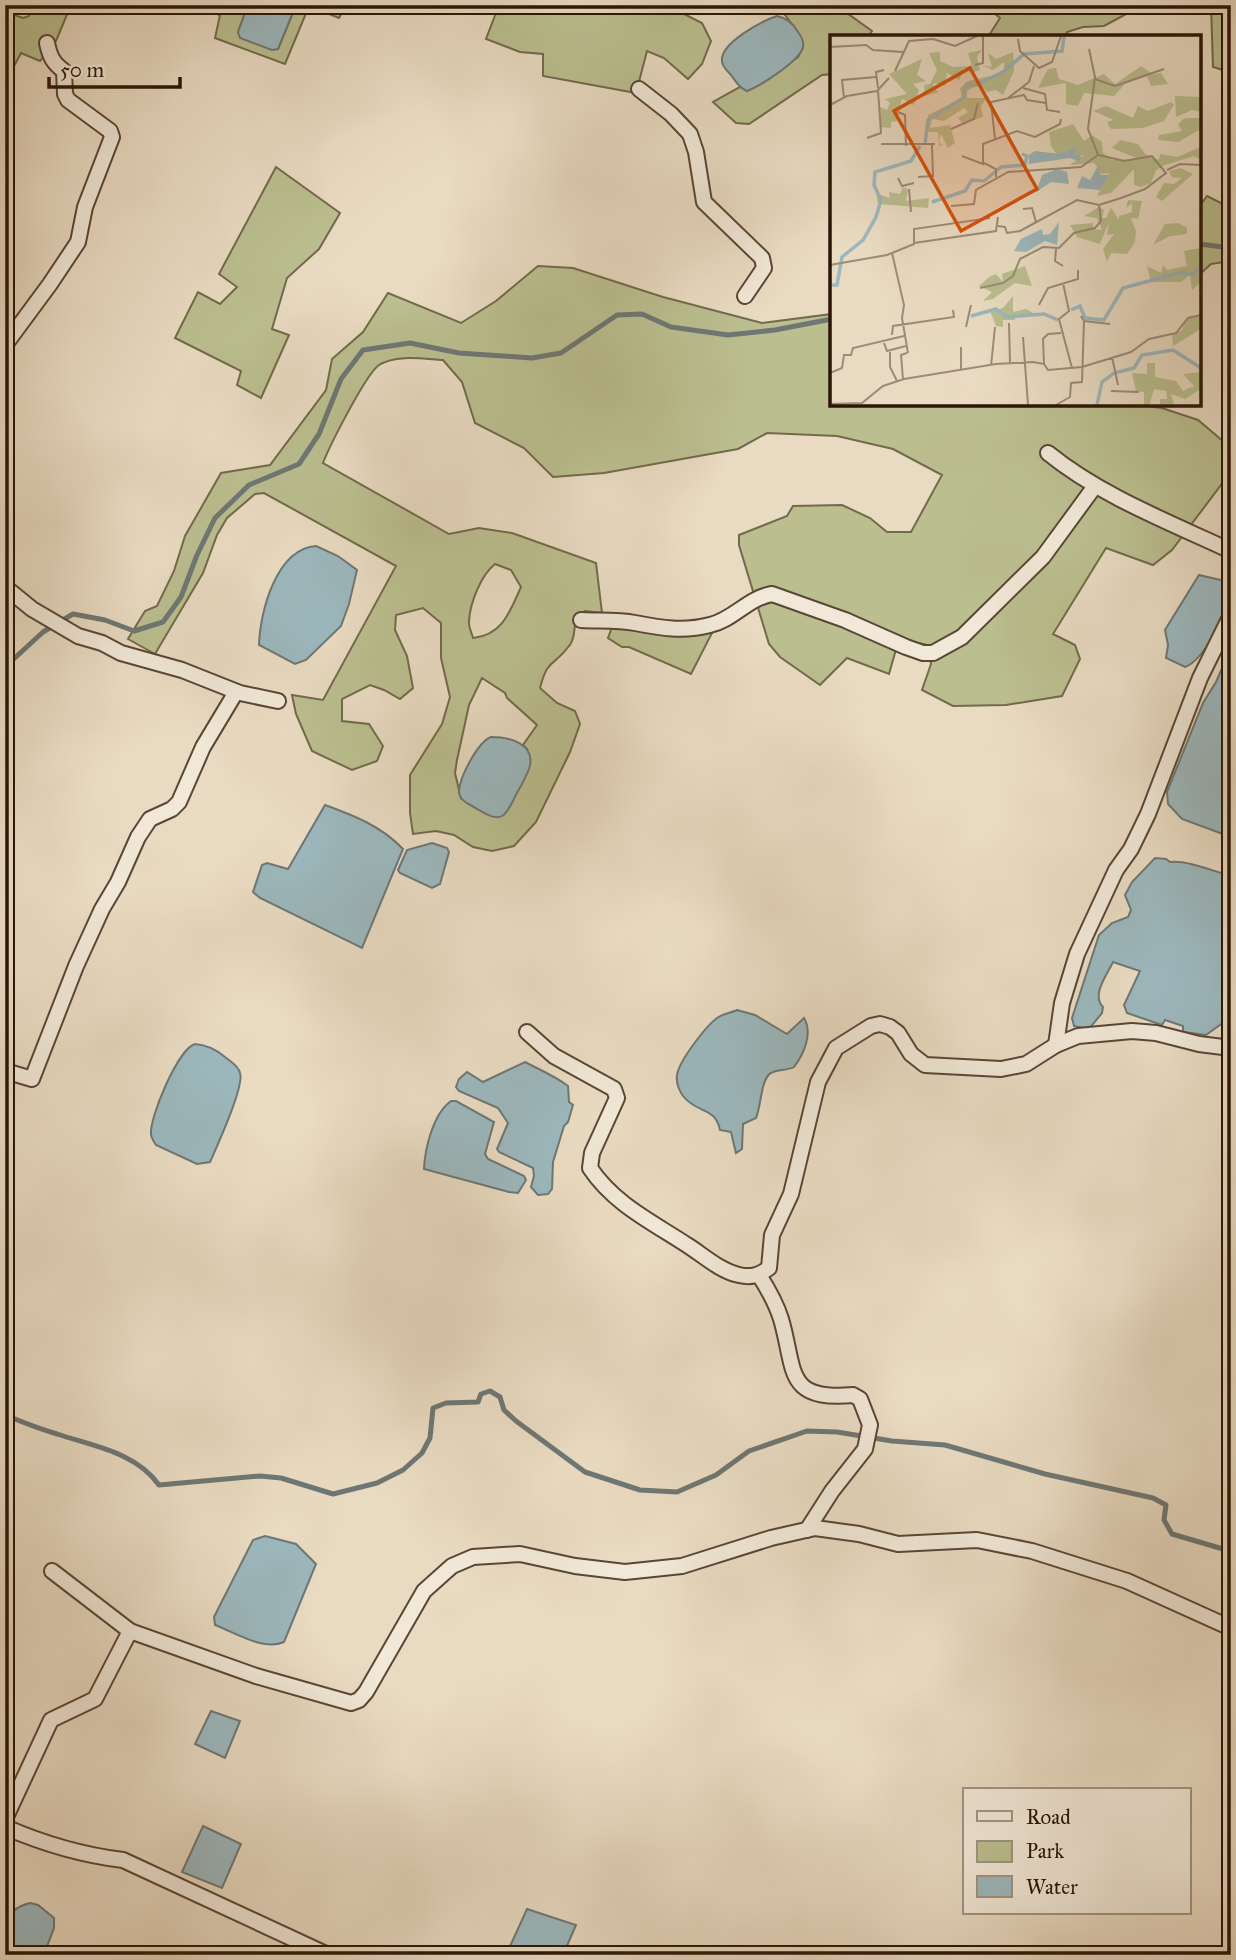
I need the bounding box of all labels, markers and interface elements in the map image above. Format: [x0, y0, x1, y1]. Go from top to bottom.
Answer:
inset map [830, 35, 1201, 406]
scale bar [49, 46, 180, 90]
text: 50 m [60, 57, 105, 83]
legend [963, 1788, 1190, 1914]
text: Road [1026, 1804, 1071, 1830]
text: Park [1026, 1838, 1064, 1864]
text: Water [1026, 1874, 1078, 1900]

